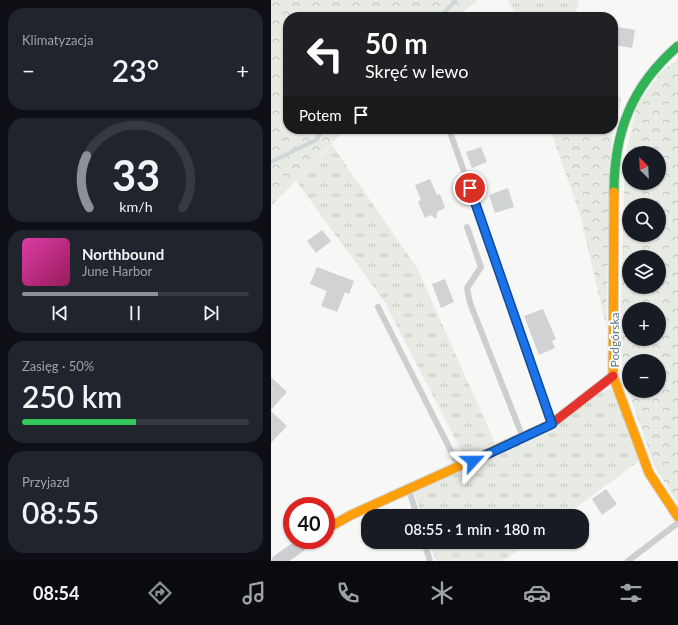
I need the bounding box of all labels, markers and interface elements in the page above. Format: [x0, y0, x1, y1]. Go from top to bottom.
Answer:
text: 50 m [365, 26, 428, 60]
icon: left [299, 28, 351, 80]
text: Klimatyzacja [22, 32, 93, 48]
text: 23° [112, 52, 159, 88]
text: − [22, 57, 35, 84]
text: + [236, 57, 249, 84]
text: Skręć w lewo [365, 60, 469, 82]
icon: arrive [350, 104, 372, 126]
text: Potem [299, 106, 342, 124]
north arrow [622, 146, 666, 190]
map controls [622, 146, 666, 398]
text: 33 [111, 150, 160, 200]
pin [453, 171, 487, 205]
icon: arrive [459, 177, 481, 199]
text: km/h [119, 198, 152, 215]
button: search [622, 198, 666, 242]
text: Northbound [82, 245, 164, 263]
button: layers [622, 250, 666, 294]
text: June Harbor [82, 263, 152, 279]
icon: previous [49, 302, 71, 324]
icon: pause [124, 302, 146, 324]
icon: next [200, 302, 222, 324]
button: + [622, 302, 666, 346]
street label: Podgórska [607, 312, 622, 367]
button: − [622, 354, 666, 398]
text: Zasięg · 50% [22, 358, 94, 374]
text: 250 km [22, 378, 122, 414]
position arrow [452, 440, 494, 482]
text: Przyjazd [22, 474, 70, 490]
text: 08:55 [22, 494, 99, 530]
speed limit sign: 40 [283, 497, 335, 549]
text: 08:55 · 1 min · 180 m [405, 520, 545, 538]
icon: directions [146, 579, 174, 607]
icon: music [240, 579, 268, 607]
icon: phone [334, 579, 362, 607]
icon: climate [428, 579, 456, 607]
icon: car [523, 579, 551, 607]
icon: filters [617, 579, 645, 607]
text: 08:54 [33, 582, 80, 604]

